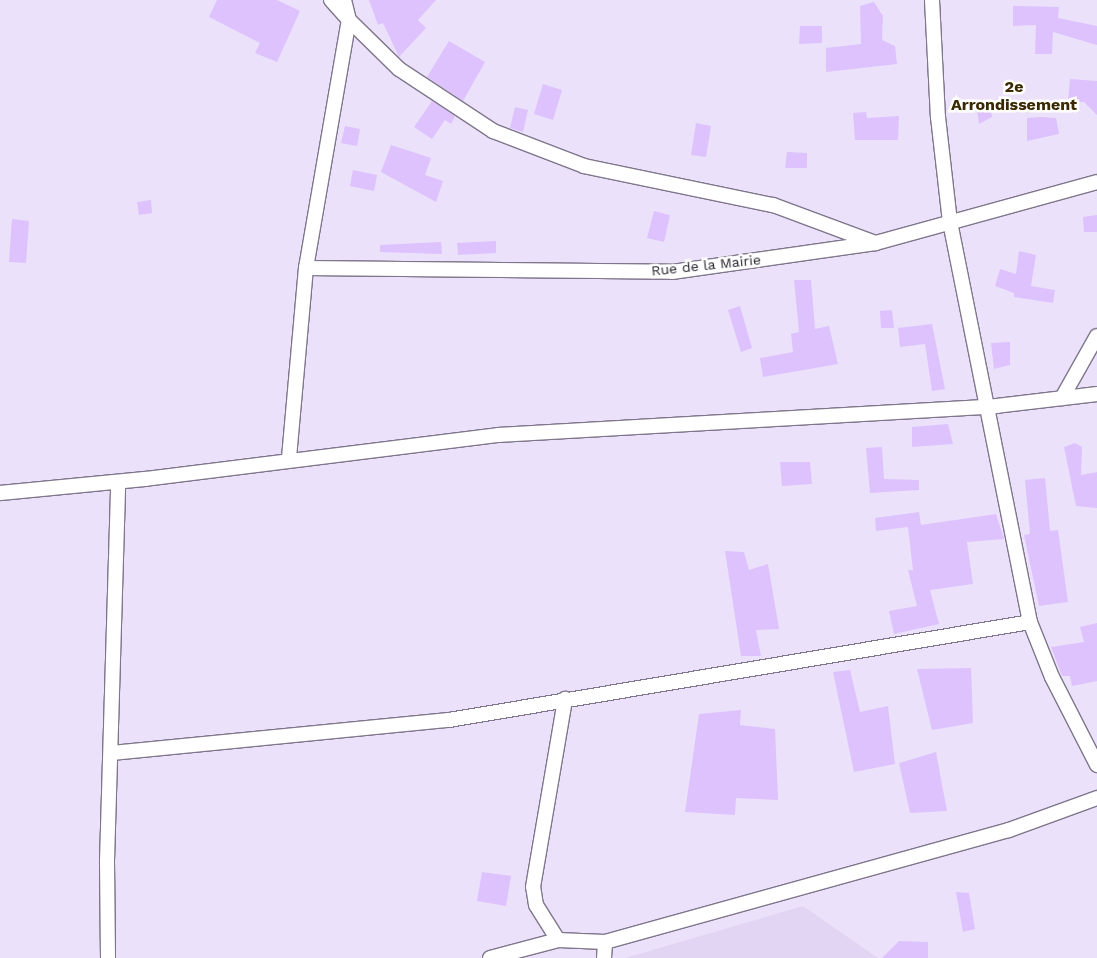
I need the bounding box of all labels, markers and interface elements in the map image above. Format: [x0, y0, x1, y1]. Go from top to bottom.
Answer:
district label: 2e Arrondissement [951, 77, 1077, 115]
street label: Rue de la Mairie [650, 251, 762, 279]

